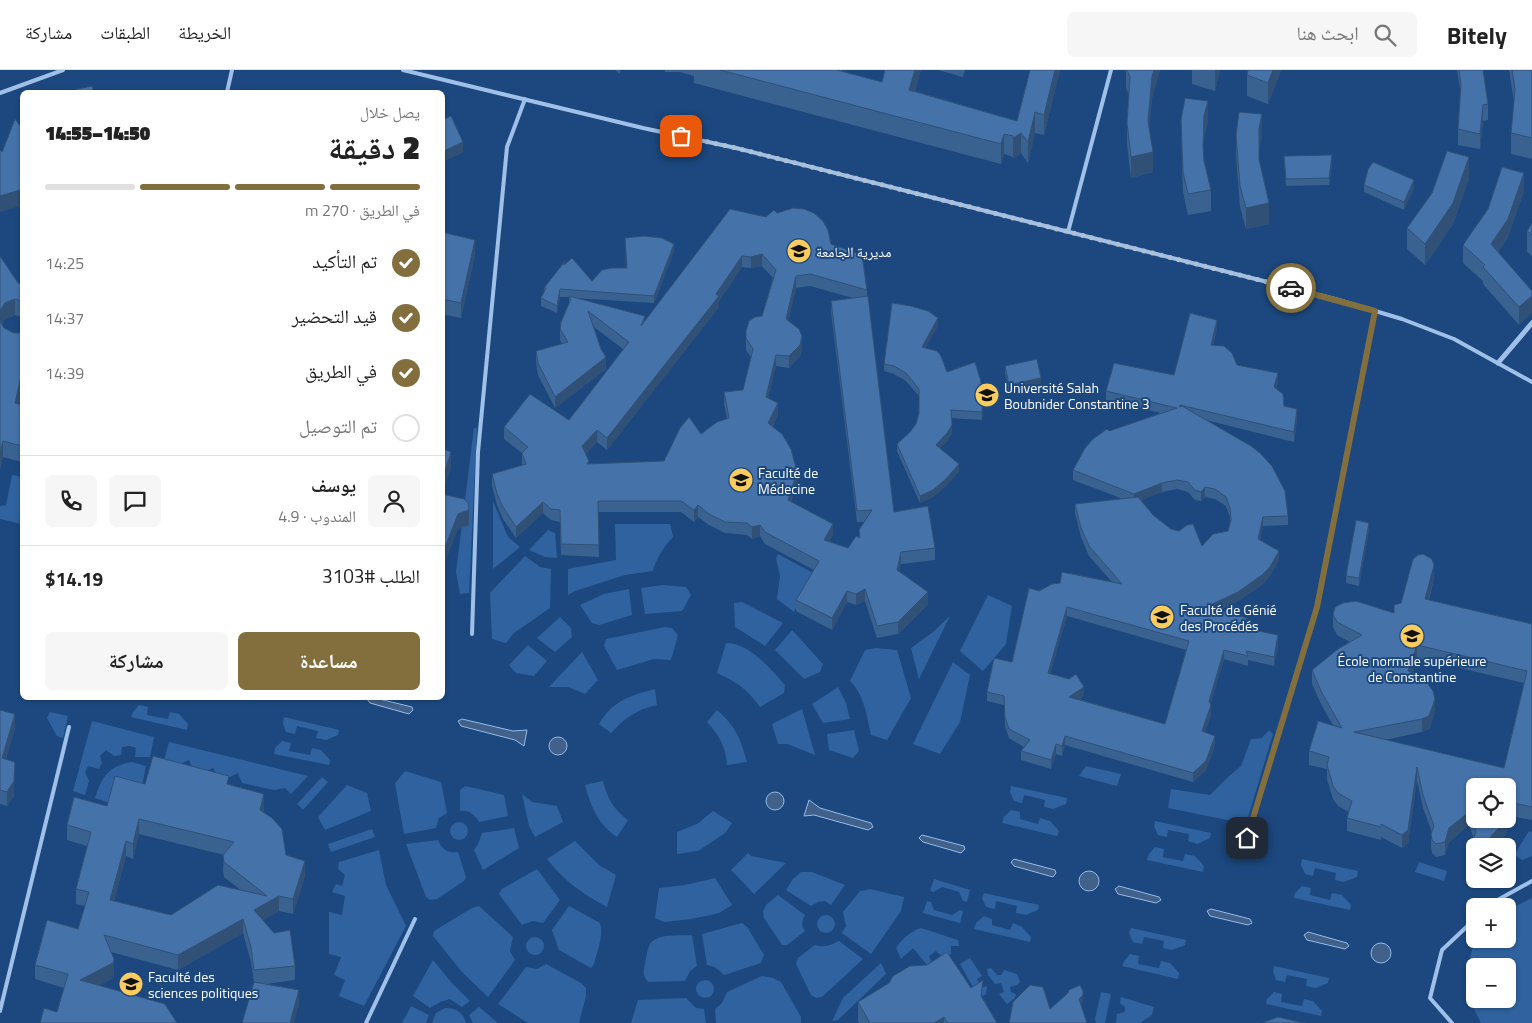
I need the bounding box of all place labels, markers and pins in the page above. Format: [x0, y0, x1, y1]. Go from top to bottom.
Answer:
pin [660, 115, 702, 157]
school or university icon: مديرية الجامعة [786, 238, 812, 264]
place label: مديرية الجامعة [816, 241, 891, 262]
place label: Université Salah Boubnider Constantine 3 [1004, 377, 1150, 414]
school or university icon: Université Salah Boubnider Constantine 3 [974, 382, 1000, 408]
place label: Faculté de Médecine [758, 462, 818, 499]
school or university icon: Faculté de Médecine [728, 467, 754, 493]
place label: Faculté de Génié des Procédés [1180, 599, 1277, 636]
school or university icon: Faculté de Génié des Procédés [1149, 604, 1175, 630]
school or university icon: École normale supérieure de Constantine [1399, 623, 1425, 649]
place label: École normale supérieure de Constantine [1338, 650, 1486, 687]
pin [1226, 817, 1268, 859]
place label: Faculté des sciences politiques [148, 966, 258, 1003]
school or university icon: Faculté des sciences politiques [118, 971, 144, 997]

